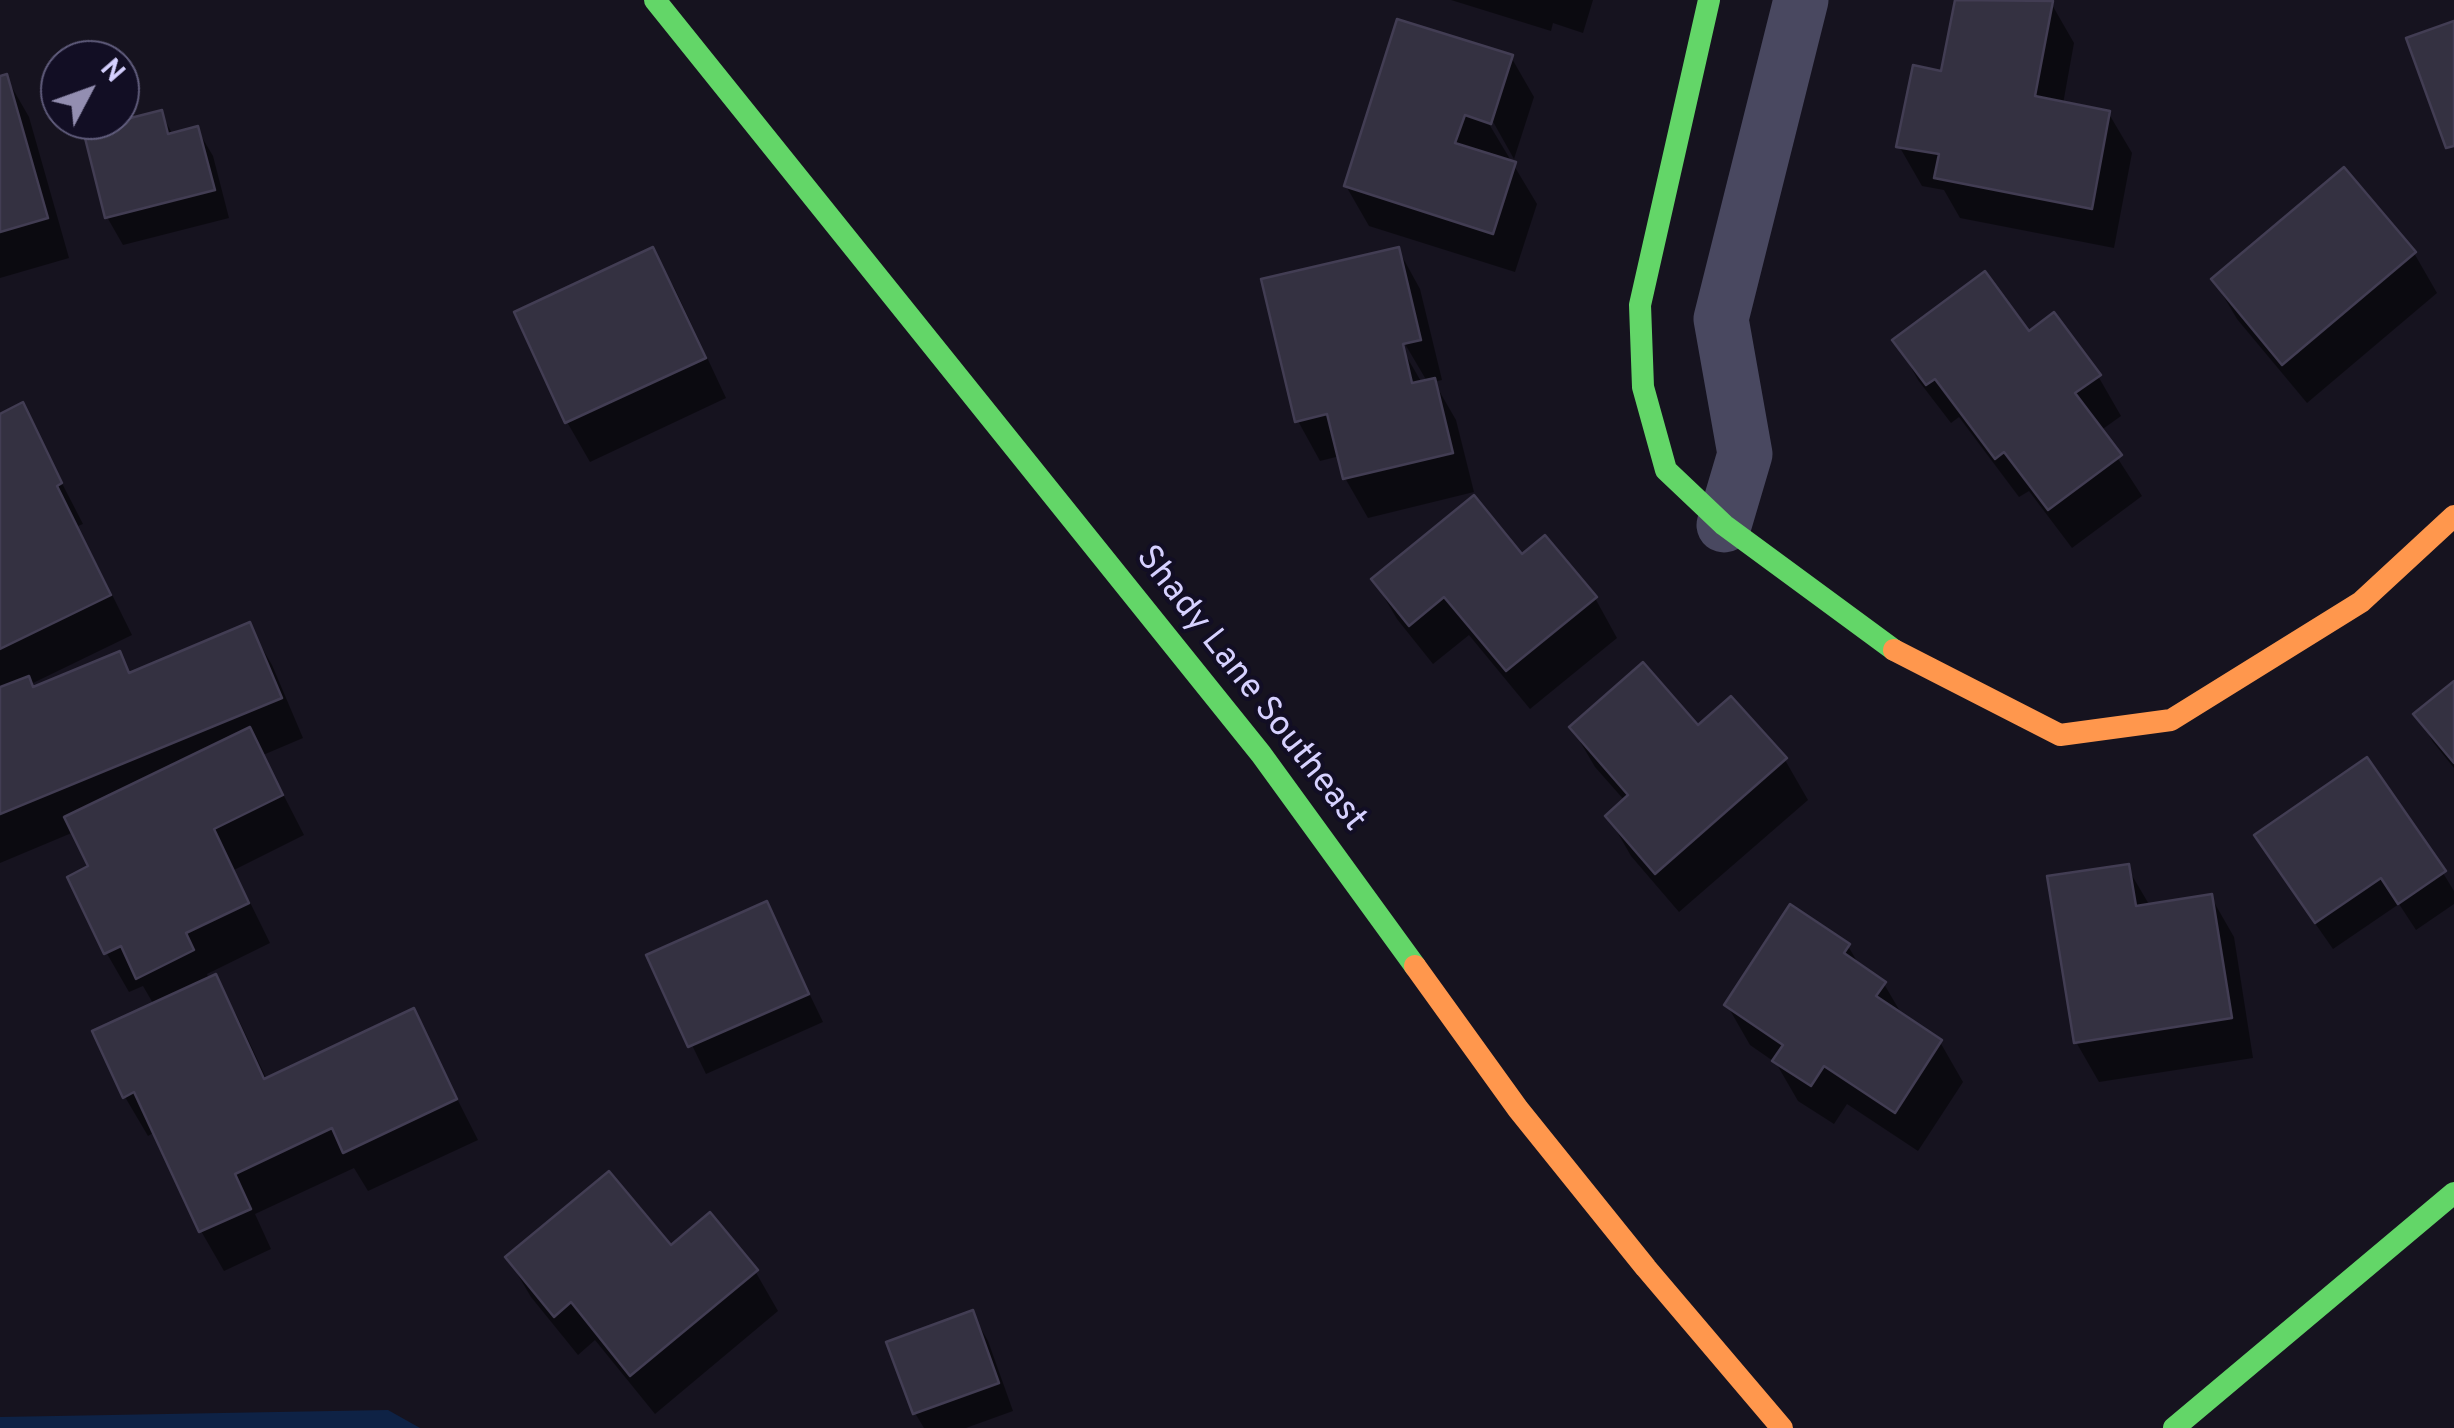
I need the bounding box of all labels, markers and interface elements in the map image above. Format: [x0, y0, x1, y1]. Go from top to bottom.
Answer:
north arrow [40, 40, 140, 140]
text: N [91, 52, 131, 91]
street label: Shady Lane Southeast [1125, 539, 1373, 841]

